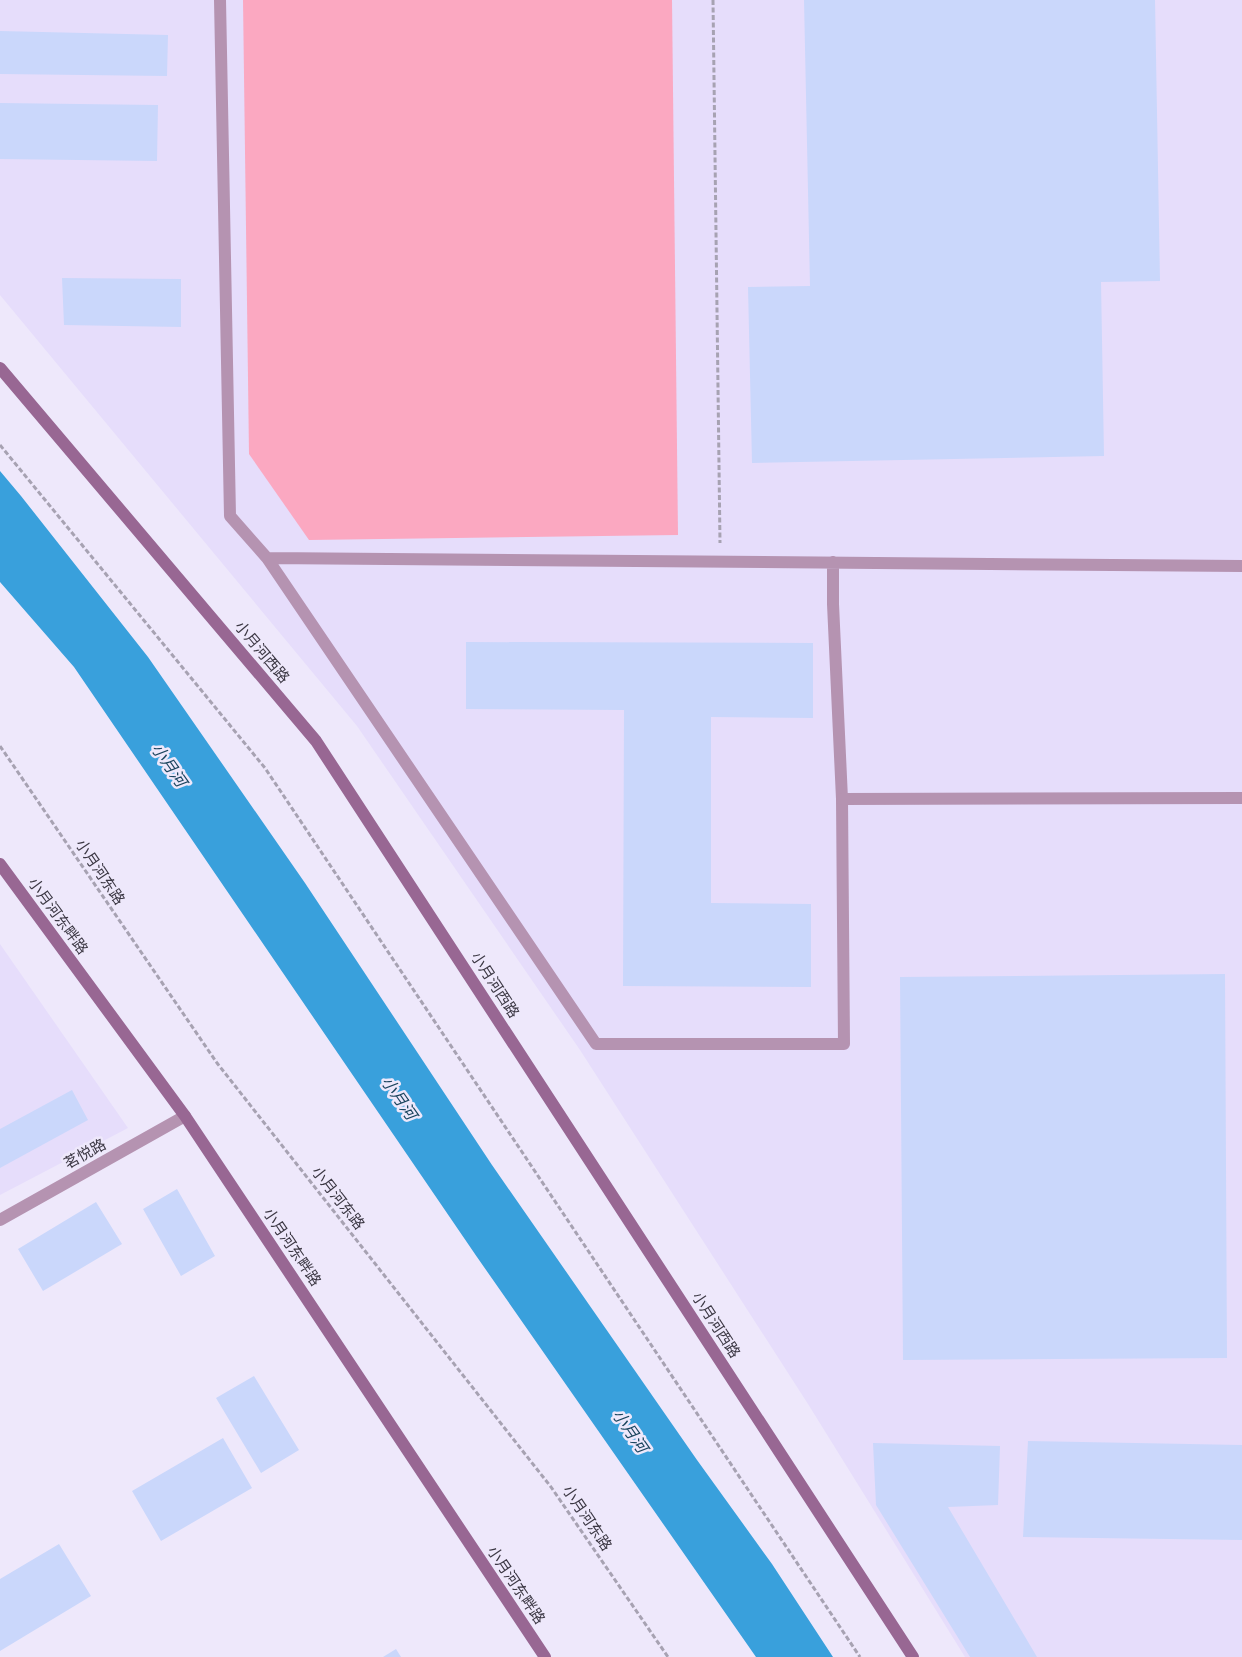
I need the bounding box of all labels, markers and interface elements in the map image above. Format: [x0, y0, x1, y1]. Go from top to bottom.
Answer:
street label: 小月河西路 [231, 617, 293, 687]
water label: 小月河 [147, 740, 192, 793]
street label: 小月河东路 [72, 836, 128, 908]
street label: 小月河东畔路 [24, 874, 92, 958]
street label: 小月河西路 [467, 949, 523, 1021]
water label: 小月河 [377, 1073, 422, 1126]
street label: 茗悦路 [61, 1135, 109, 1173]
street label: 小月河东路 [308, 1163, 368, 1233]
street label: 小月河东畔路 [259, 1205, 325, 1289]
street label: 小月河西路 [688, 1289, 744, 1361]
water label: 小月河 [608, 1406, 653, 1459]
street label: 小月河东路 [559, 1482, 615, 1554]
street label: 小月河东畔路 [483, 1543, 549, 1627]

